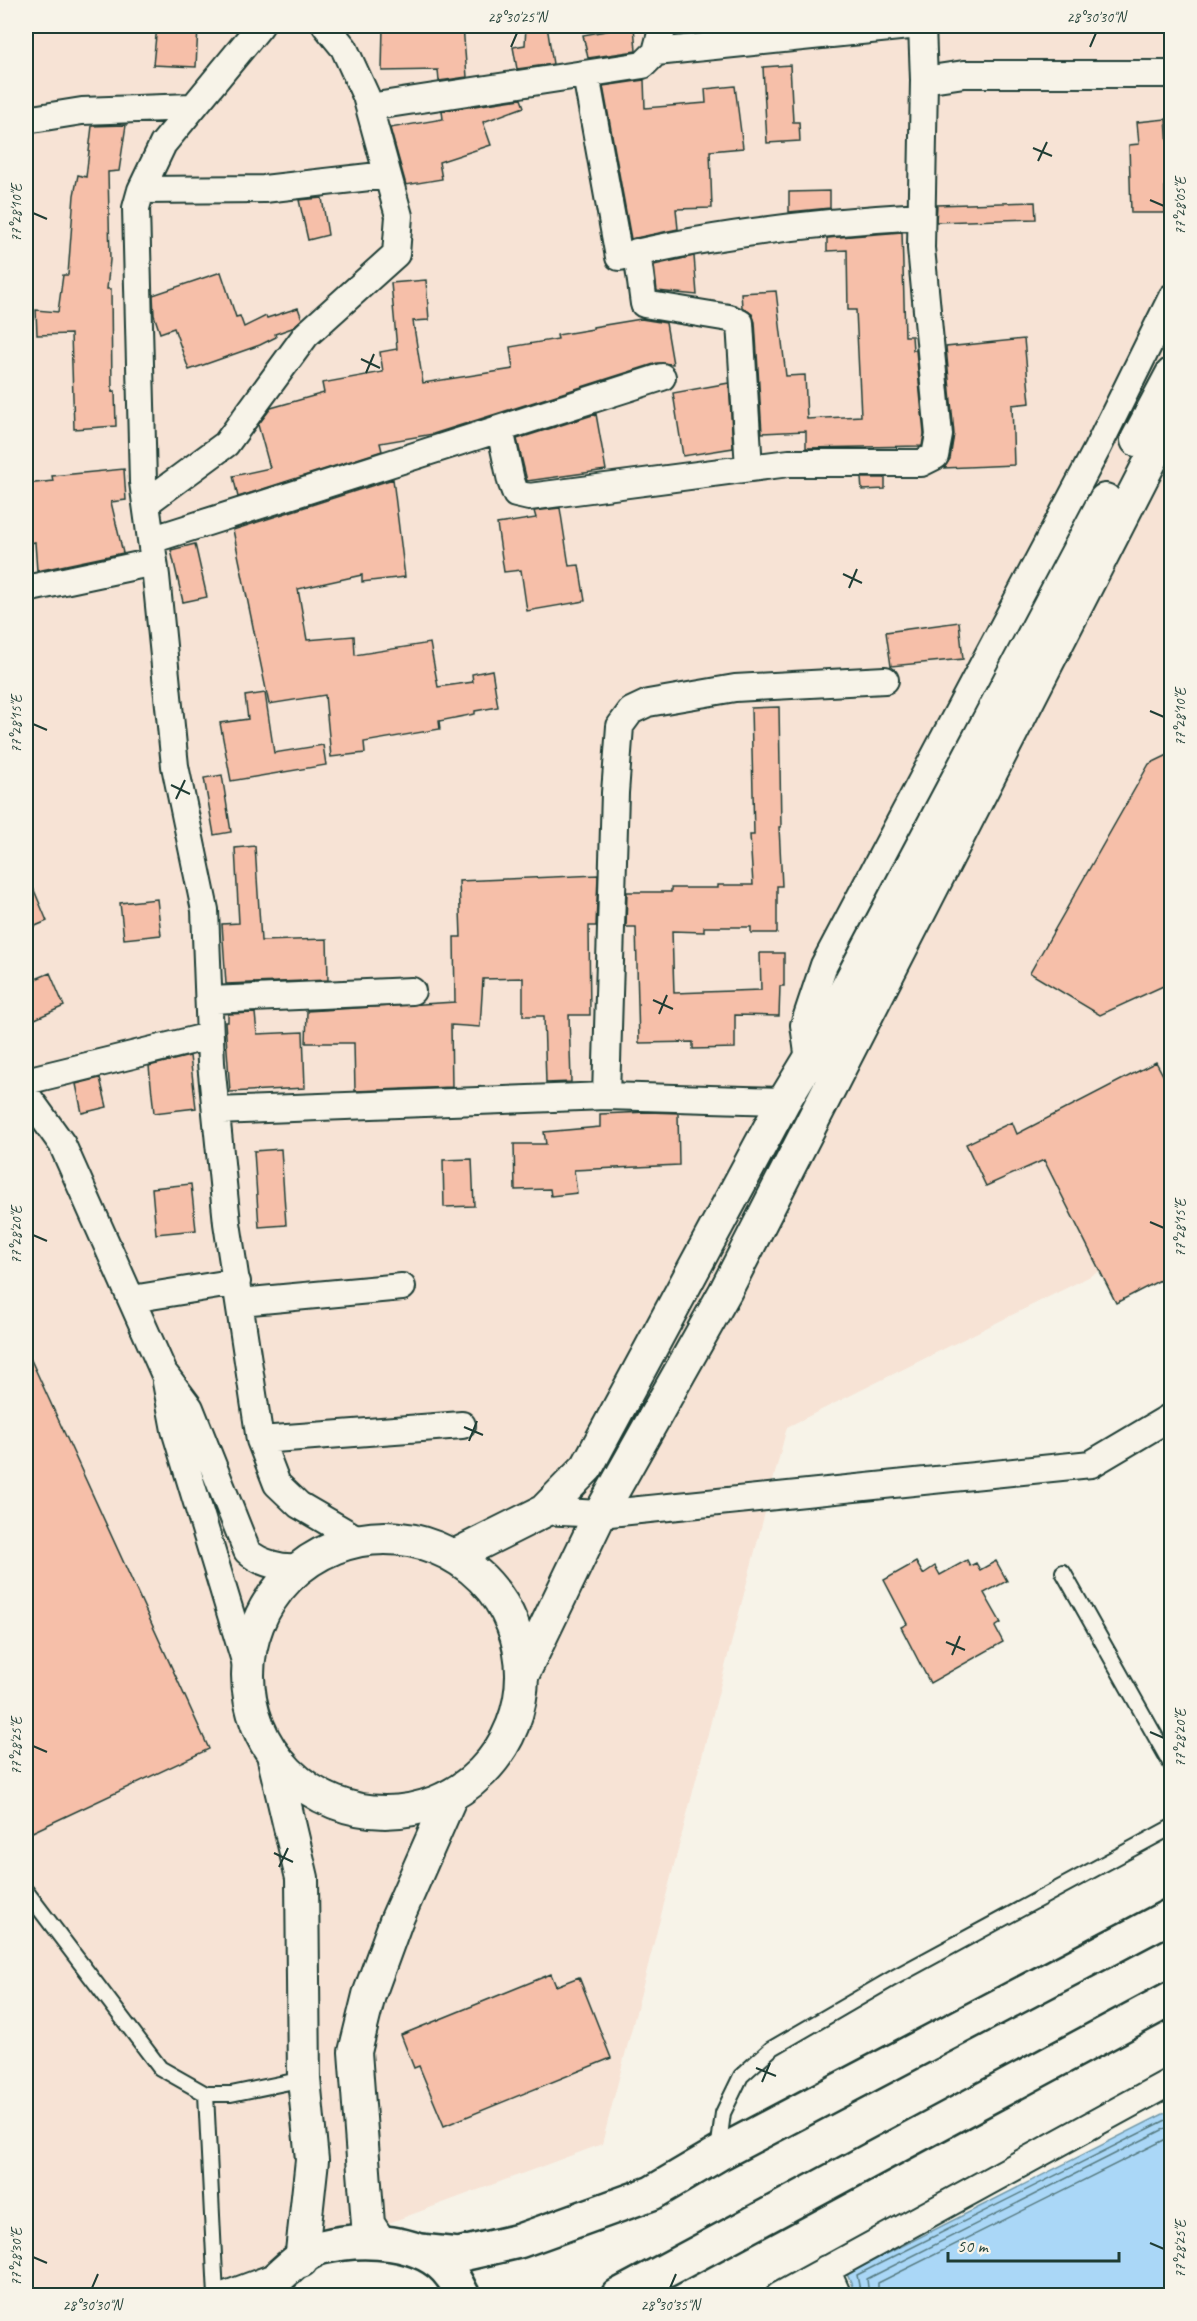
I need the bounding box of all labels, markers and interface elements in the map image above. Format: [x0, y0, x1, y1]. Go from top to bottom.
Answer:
text: 28°30'25"N [487, 8, 550, 27]
text: 28°30'30"N [1066, 8, 1129, 27]
text: 77°28'05"E [1171, 175, 1190, 235]
text: 77°28'10"E [7, 182, 26, 242]
text: 77°28'10"E [1171, 686, 1190, 746]
text: 77°28'15"E [7, 693, 26, 753]
text: 77°28'15"E [1171, 1197, 1190, 1257]
text: 77°28'20"E [7, 1204, 26, 1264]
text: 77°28'20"E [1171, 1707, 1190, 1767]
text: 77°28'25"E [7, 1715, 26, 1775]
text: 77°28'25"E [1171, 2218, 1190, 2278]
scale bar [948, 2225, 1119, 2263]
text: 77°28'30"E [7, 2226, 26, 2286]
text: 50 m [957, 2235, 990, 2257]
text: 28°30'30"N [62, 2296, 125, 2315]
text: 28°30'35"N [640, 2296, 703, 2315]

